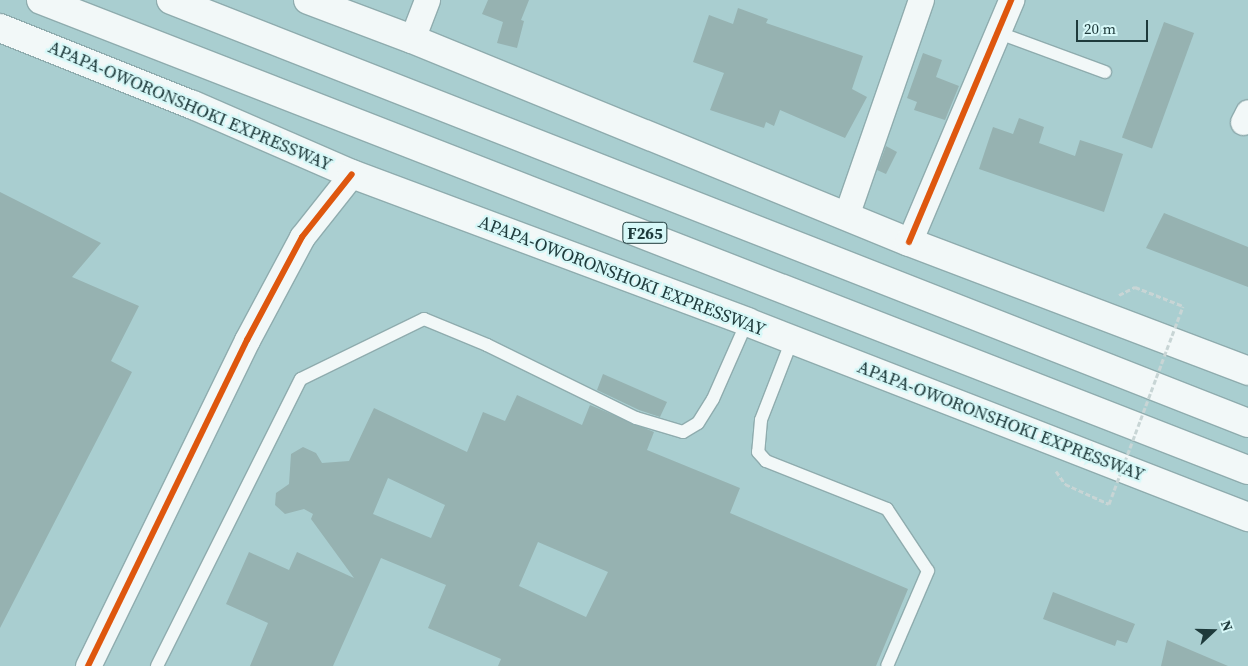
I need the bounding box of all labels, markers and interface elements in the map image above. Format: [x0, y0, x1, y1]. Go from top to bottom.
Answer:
scale bar [1078, 10, 1150, 42]
text: 20 m [1084, 18, 1116, 39]
street label: APAPA-OWORONSHOKI EXPRESSWAY [45, 36, 335, 176]
street label: APAPA-OWORONSHOKI EXPRESSWAY [475, 211, 769, 341]
road number: F265 [621, 220, 669, 247]
street label: APAPA-OWORONSHOKI EXPRESSWAY [854, 356, 1148, 486]
north arrow [1188, 606, 1238, 656]
text: N [1216, 617, 1238, 634]

